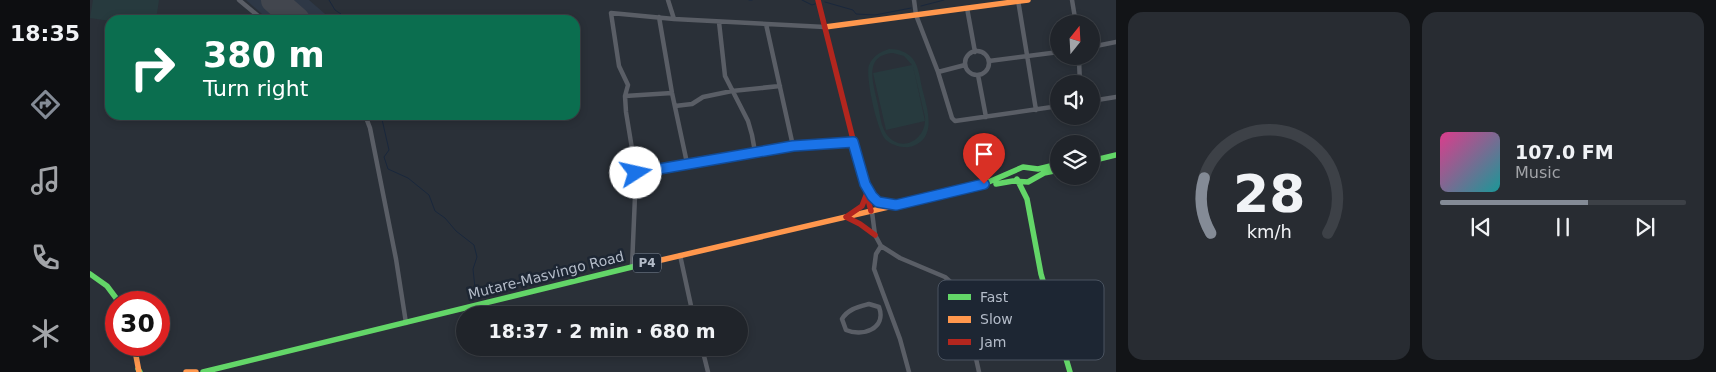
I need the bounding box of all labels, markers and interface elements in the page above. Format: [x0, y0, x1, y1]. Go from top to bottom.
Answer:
north arrow [1050, 15, 1100, 65]
map controls [1050, 15, 1100, 185]
text: 18:35 [10, 21, 80, 46]
icon: right [120, 35, 185, 100]
text: 380 m [203, 35, 325, 75]
button: sound [1050, 75, 1100, 125]
text: Turn right [203, 76, 308, 101]
icon: directions [28, 87, 63, 122]
pin [963, 133, 1005, 184]
button: layers [1050, 135, 1100, 185]
icon: arrive [970, 140, 998, 168]
text: 107.0 FM [1515, 141, 1614, 163]
position arrow [609, 146, 661, 198]
icon: music [28, 163, 63, 198]
text: Music [1515, 163, 1561, 182]
text: 28 [1233, 164, 1305, 224]
icon: previous [1467, 213, 1495, 241]
icon: pause [1549, 213, 1577, 241]
icon: next [1631, 213, 1659, 241]
text: km/h [1246, 221, 1292, 242]
icon: phone [28, 240, 63, 275]
street label: Mutare-Masvingo Road [466, 248, 626, 302]
road number: P4 [633, 254, 661, 272]
legend [938, 280, 1104, 360]
text: Fast [980, 289, 1009, 305]
speed limit sign: 30 [105, 291, 170, 356]
text: Slow [980, 311, 1013, 327]
icon: climate [28, 316, 63, 351]
text: 18:37 · 2 min · 680 m [488, 320, 716, 342]
text: Jam [979, 334, 1006, 350]

